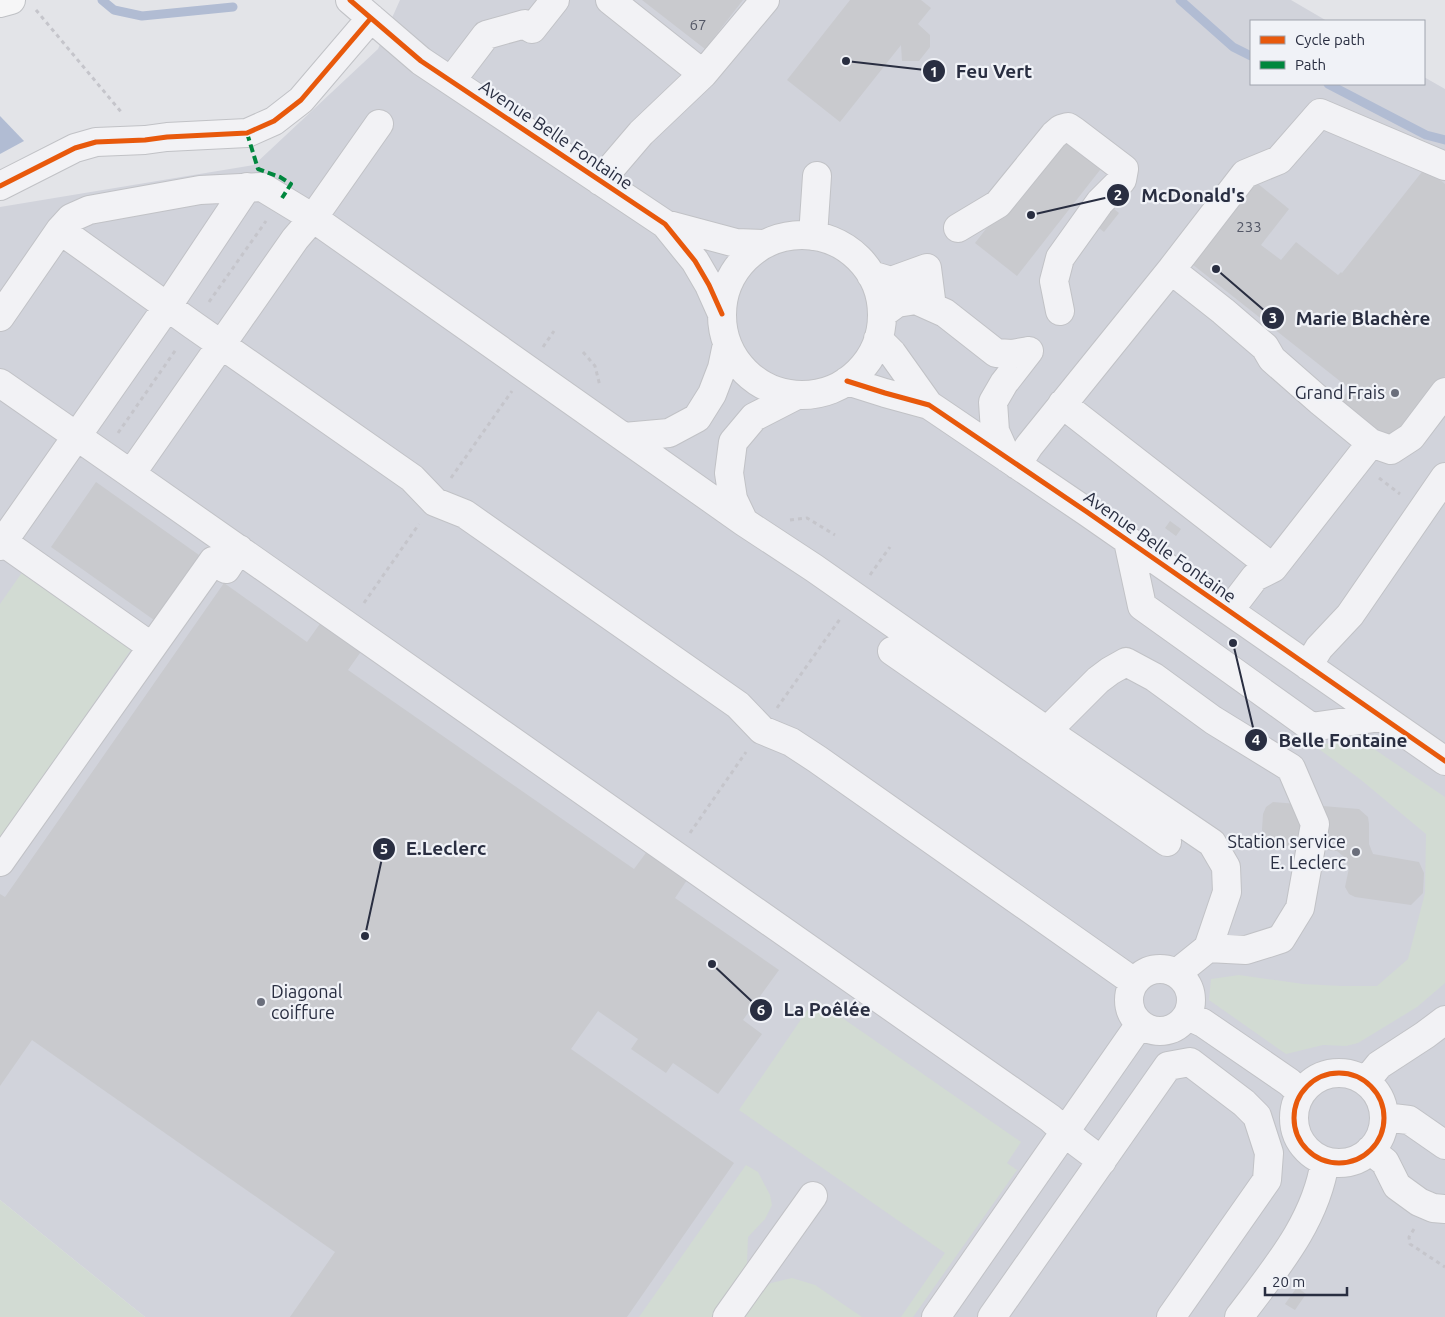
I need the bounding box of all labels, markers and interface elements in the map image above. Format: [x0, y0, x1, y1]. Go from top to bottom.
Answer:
house number: 67 [690, 16, 706, 33]
legend [1250, 20, 1425, 85]
text: Cycle path [1295, 31, 1365, 48]
callout: Feu Vert [921, 54, 1043, 88]
text: Path [1295, 56, 1326, 73]
text: Feu Vert [956, 60, 1032, 82]
text: 1 [930, 63, 938, 80]
street label: Avenue Belle Fontaine [476, 75, 637, 193]
callout: McDonald's [1106, 178, 1255, 212]
text: McDonald's [1141, 184, 1245, 206]
text: 2 [1114, 186, 1122, 203]
house number: 233 [1236, 218, 1262, 235]
callout: Marie Blachère [1261, 301, 1440, 335]
text: Marie Blachère [1296, 307, 1430, 329]
text: 3 [1269, 309, 1277, 326]
place label: Grand Frais [1295, 382, 1385, 402]
marker: Grand Frais [1389, 387, 1401, 399]
street label: Avenue Belle Fontaine [1081, 486, 1240, 606]
callout: Belle Fontaine [1244, 723, 1418, 757]
text: Belle Fontaine [1278, 729, 1408, 751]
text: 4 [1252, 731, 1260, 748]
place label: Station service E. Leclerc [1228, 831, 1346, 872]
callout: E.Leclerc [371, 832, 497, 866]
text: E.Leclerc [406, 837, 486, 859]
text: 5 [380, 840, 388, 857]
marker: Station service E. Leclerc [1350, 846, 1362, 858]
place label: Diagonal coiffure [271, 981, 343, 1022]
callout: La Poêlée [749, 993, 881, 1027]
marker: Diagonal coiffure [255, 996, 267, 1008]
text: La Poêlée [783, 998, 871, 1020]
text: 6 [757, 1001, 765, 1018]
scale bar [1265, 1264, 1348, 1296]
text: 20 m [1272, 1273, 1305, 1290]

